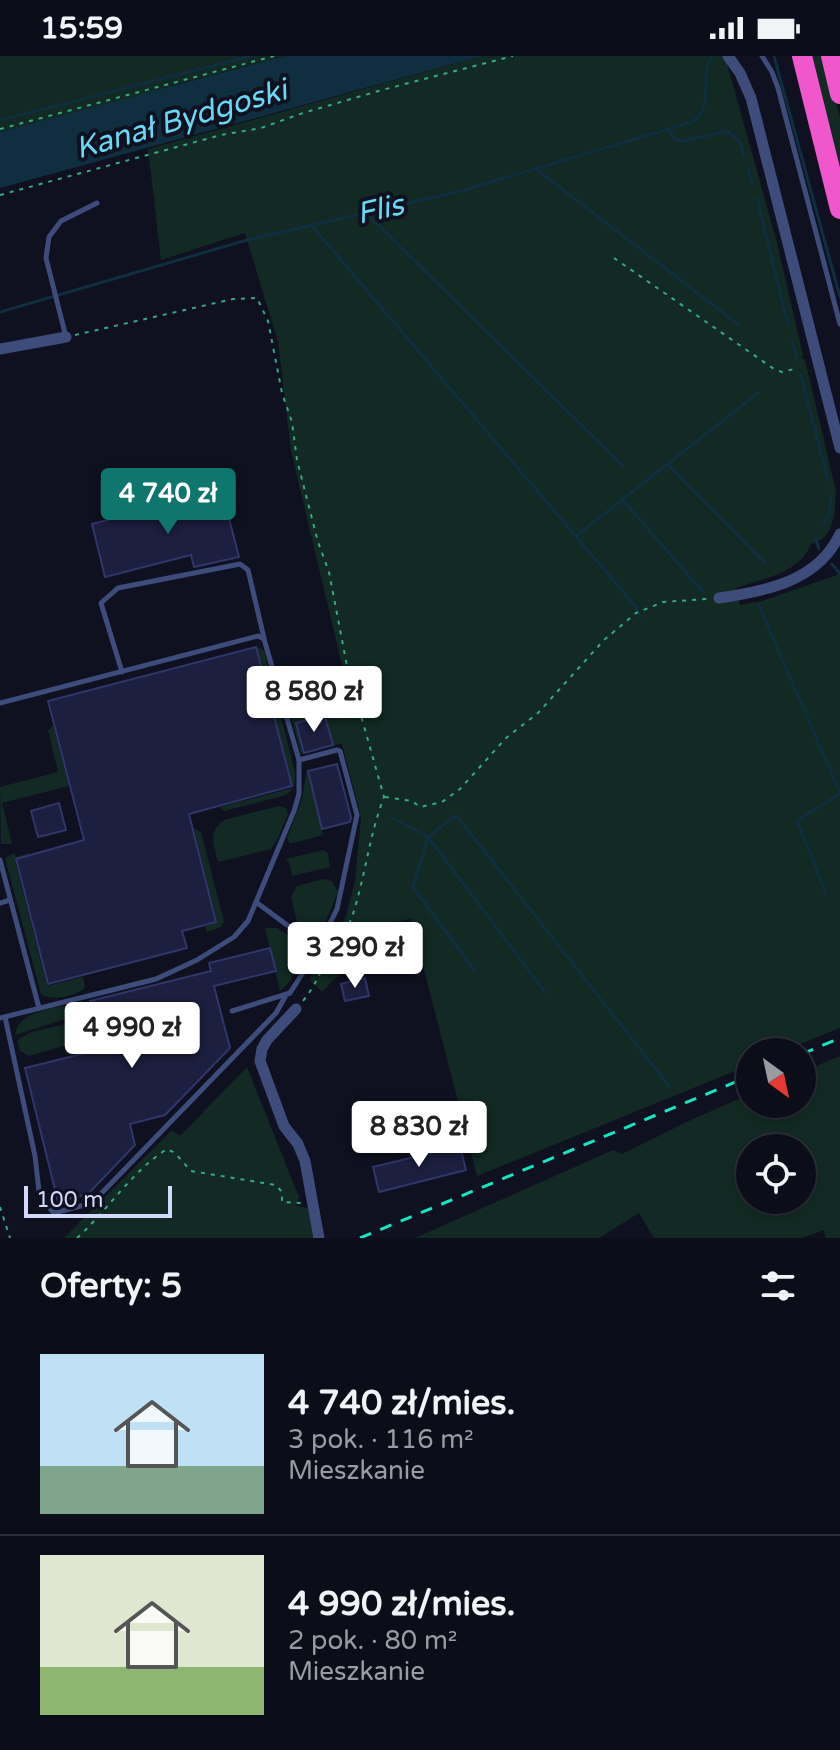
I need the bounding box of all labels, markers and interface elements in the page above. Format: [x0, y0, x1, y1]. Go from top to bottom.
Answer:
text: 15:59 [40, 10, 123, 47]
water label: Kanał Bydgoski [71, 71, 295, 167]
water label: Flis [353, 186, 410, 233]
pin: 4 740 zł [85, 468, 251, 536]
text: 4 740 zł [119, 478, 217, 509]
pin: 8 580 zł [231, 666, 397, 734]
text: 8 580 zł [265, 676, 363, 707]
pin: 3 290 zł [272, 922, 438, 990]
text: 3 290 zł [306, 932, 404, 963]
pin: 4 990 zł [49, 1002, 215, 1070]
text: 4 990 zł [83, 1012, 181, 1043]
north arrow [736, 1038, 816, 1118]
map controls [736, 1038, 816, 1214]
pin: 8 830 zł [336, 1101, 502, 1169]
text: 8 830 zł [370, 1111, 468, 1142]
button: locate [736, 1134, 816, 1214]
scale bar [24, 1182, 172, 1218]
text: 100 m [36, 1187, 103, 1213]
icon: filters [756, 1264, 800, 1308]
text: Oferty: 5 [40, 1266, 182, 1307]
text: 4 740 zł/mies. [288, 1383, 515, 1424]
icon: home [104, 1386, 200, 1482]
text: 3 pok. · 116 m² [288, 1424, 474, 1455]
text: Mieszkanie [288, 1455, 425, 1486]
text: 4 990 zł/mies. [288, 1584, 515, 1625]
icon: home [104, 1587, 200, 1683]
text: 2 pok. · 80 m² [288, 1625, 457, 1656]
text: Mieszkanie [288, 1656, 425, 1687]

